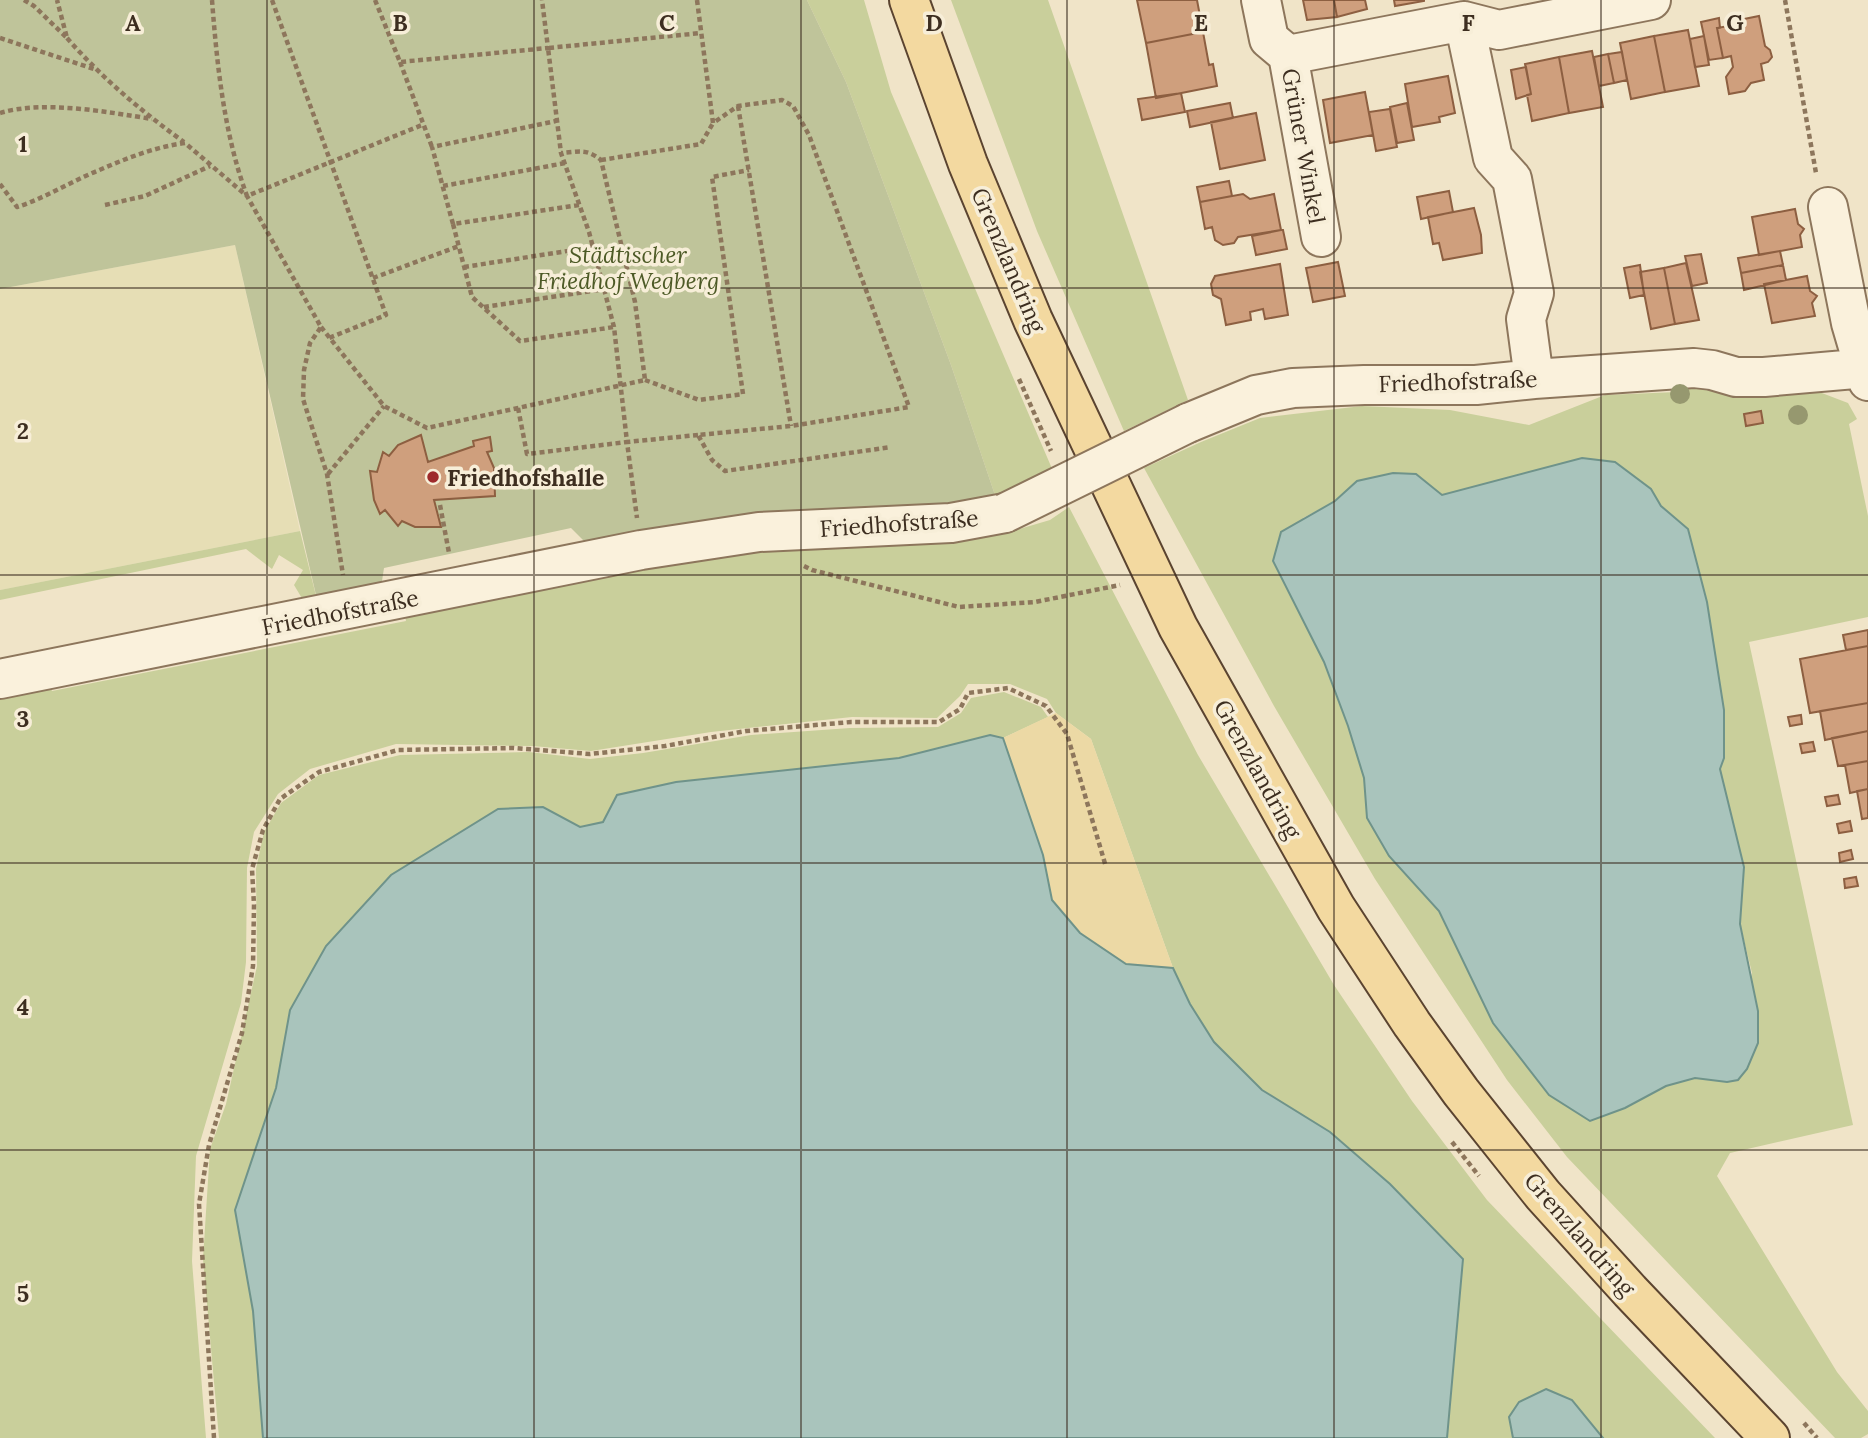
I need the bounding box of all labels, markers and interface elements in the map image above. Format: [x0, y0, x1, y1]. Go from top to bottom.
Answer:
text: A [125, 8, 141, 37]
text: B [392, 8, 408, 37]
text: C [659, 8, 675, 37]
text: D [925, 8, 943, 37]
text: E [1194, 8, 1208, 37]
text: F [1461, 8, 1475, 37]
text: G [1726, 8, 1744, 37]
street label: Grüner Winkel [1276, 66, 1332, 226]
text: 1 [18, 129, 28, 158]
street label: Grenzlandring [965, 183, 1053, 338]
park label: Städtischer Friedhof Wegberg [537, 240, 719, 295]
street label: Friedhofstraße [1378, 364, 1538, 398]
text: 2 [17, 416, 29, 445]
place label: Friedhofshalle [447, 463, 604, 492]
marker: Friedhofshalle [425, 469, 441, 485]
street label: Friedhofstraße [819, 503, 979, 543]
street label: Friedhofstraße [259, 583, 421, 641]
street label: Grenzlandring [1208, 694, 1309, 845]
text: 3 [17, 704, 29, 733]
text: 4 [17, 992, 29, 1021]
street label: Grenzlandring [1518, 1166, 1642, 1303]
text: 5 [17, 1279, 29, 1308]

